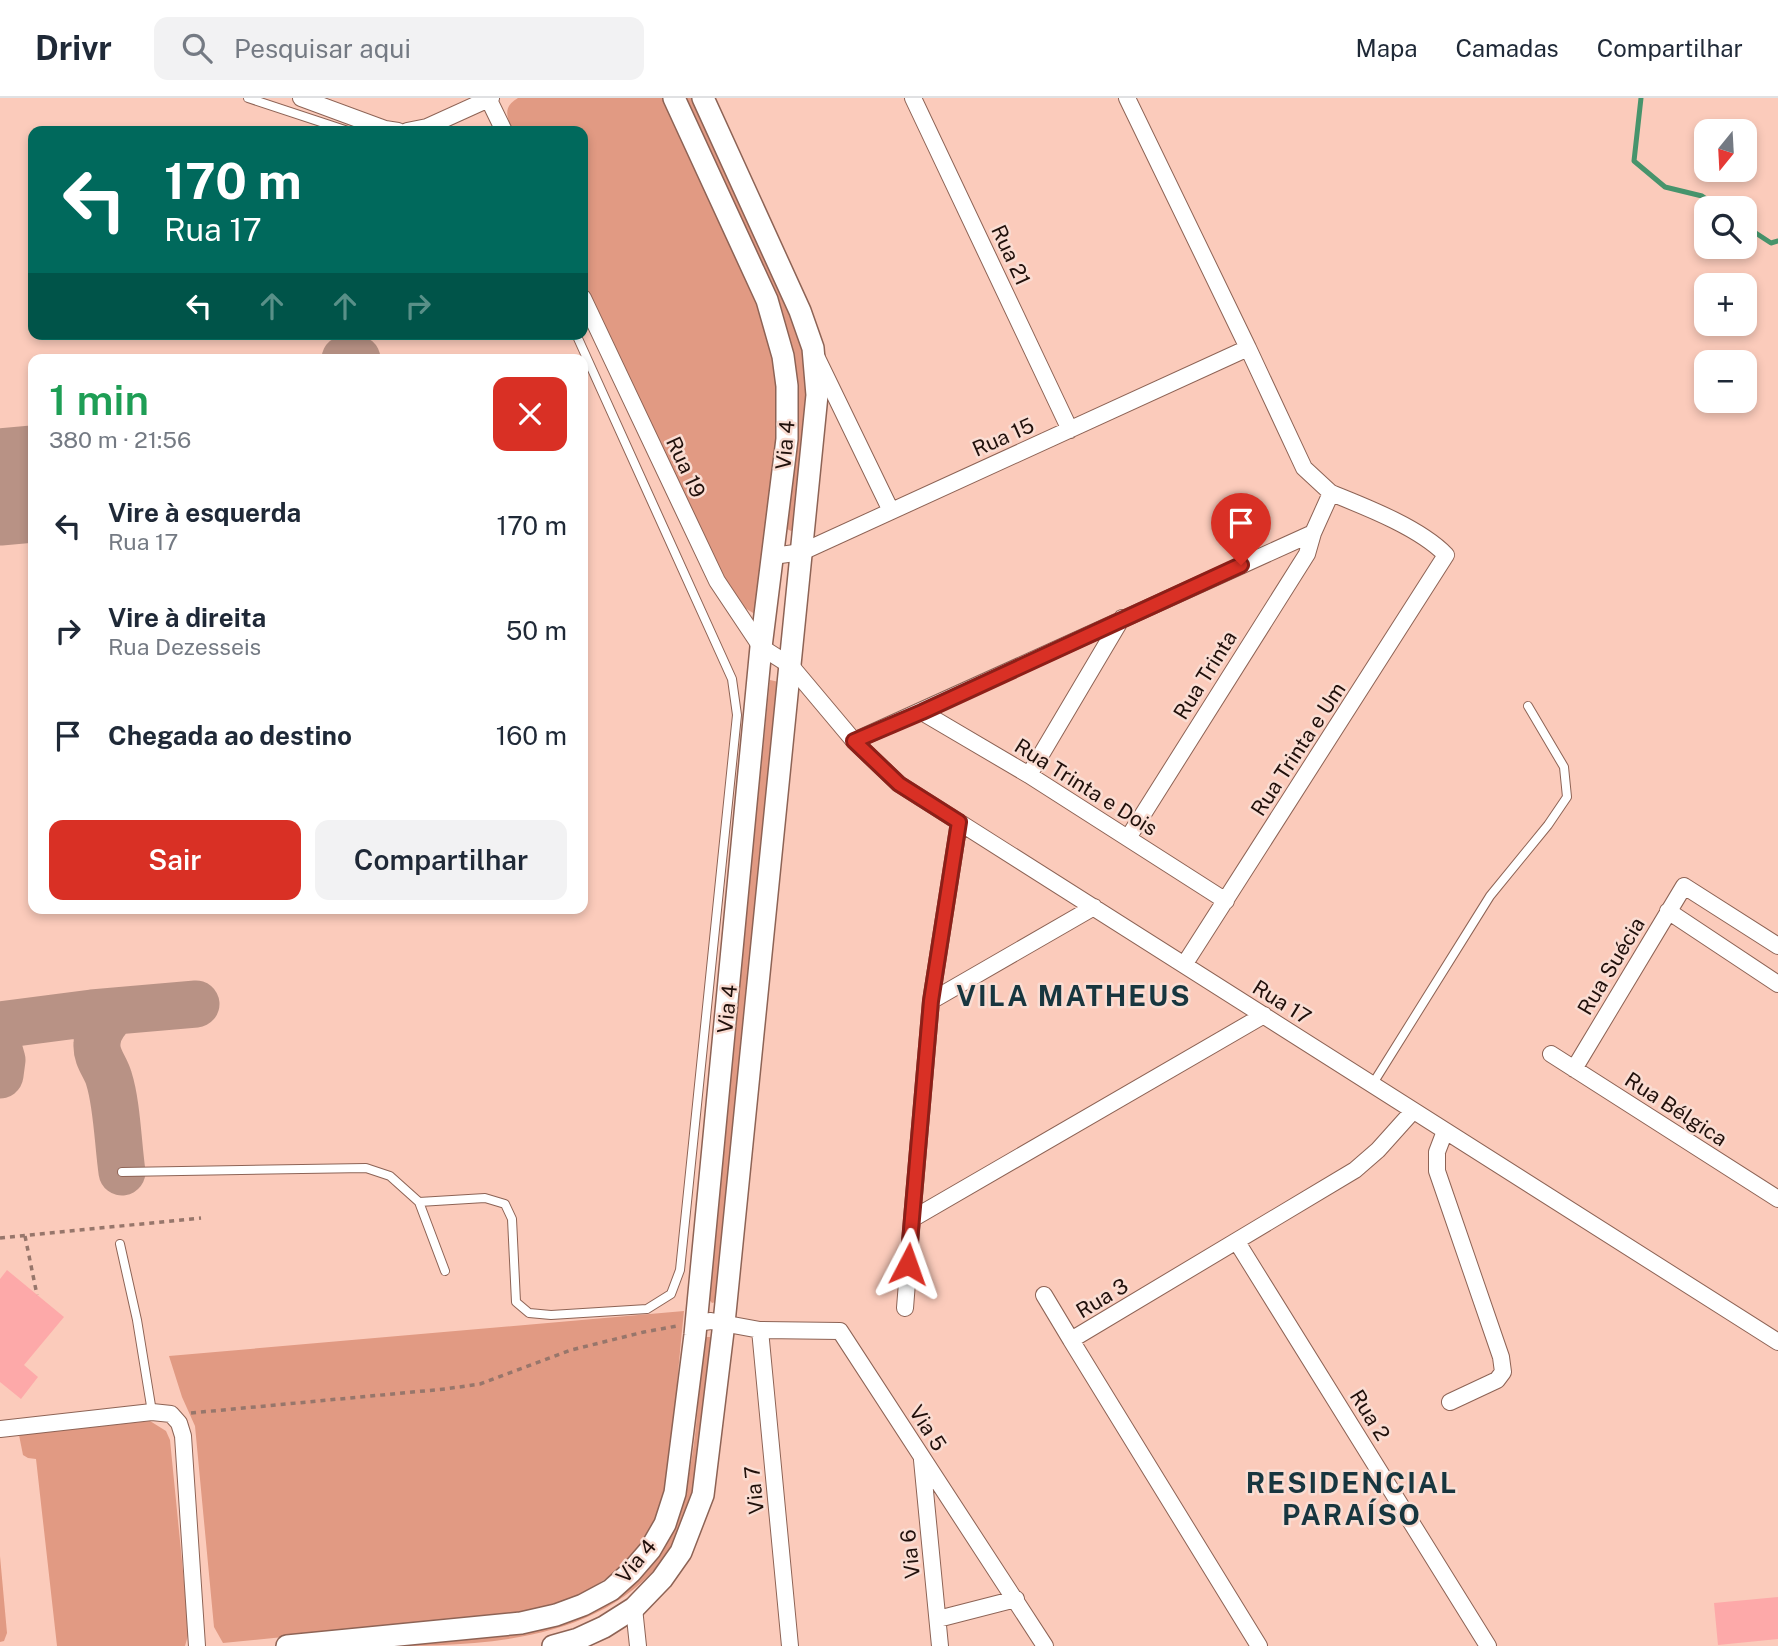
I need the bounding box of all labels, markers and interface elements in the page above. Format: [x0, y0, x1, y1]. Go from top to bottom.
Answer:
search box [154, 17, 644, 80]
text: Drivr [35, 29, 112, 67]
icon: search [178, 29, 216, 67]
text: Pesquisar aqui [234, 33, 411, 64]
text: Mapa [1356, 34, 1417, 62]
text: Camadas [1455, 34, 1559, 62]
text: Compartilhar [1597, 34, 1743, 62]
north arrow [1694, 119, 1757, 182]
map controls [1694, 119, 1757, 413]
text: 170 m [164, 152, 302, 210]
icon: left [49, 154, 140, 245]
button: search [1694, 196, 1757, 259]
text: Rua 17 [164, 211, 262, 248]
street label: Rua 21 [986, 221, 1036, 289]
button: + [1694, 273, 1757, 336]
icon: left [180, 287, 218, 325]
icon: ahead [253, 287, 291, 325]
icon: ahead [326, 287, 364, 325]
icon: right [399, 287, 437, 325]
button: − [1694, 350, 1757, 413]
text: 1 min [49, 375, 149, 424]
button: close [493, 377, 567, 451]
street label: Rua 15 [968, 412, 1038, 462]
street label: Via 4 [770, 419, 800, 471]
text: 380 m · 21:56 [49, 426, 191, 453]
street label: Rua 19 [661, 432, 711, 502]
pin [1211, 493, 1271, 565]
text: Vire à esquerda [108, 497, 301, 528]
icon: arrive [1222, 504, 1260, 542]
icon: left [49, 507, 87, 545]
text: 170 m [497, 510, 567, 541]
text: Rua 17 [108, 528, 178, 555]
text: Vire à direita [108, 602, 266, 633]
icon: right [49, 612, 87, 650]
text: 50 m [506, 615, 567, 646]
street label: Rua Trinta [1168, 626, 1242, 724]
text: Rua Dezesseis [108, 633, 261, 660]
street label: Rua Trinta e Um [1246, 678, 1350, 820]
icon: arrive [49, 717, 87, 755]
text: Chegada ao destino [108, 720, 352, 751]
text: 160 m [496, 720, 567, 751]
street label: Rua Trinta e Dois [1010, 733, 1162, 841]
button: Sair [49, 820, 301, 900]
button: Compartilhar [315, 820, 567, 900]
street label: Rua Suécia [1572, 913, 1650, 1019]
street label: Rua 17 [1248, 974, 1316, 1030]
district label: VILA MATHEUS [956, 979, 1192, 1012]
street label: Via 4 [712, 983, 742, 1035]
street label: Rua Bélgica [1620, 1067, 1732, 1151]
position arrow [871, 1227, 945, 1301]
street label: Rua 3 [1071, 1273, 1133, 1323]
street label: Rua 2 [1345, 1385, 1395, 1445]
street label: Via 5 [904, 1400, 952, 1456]
street label: Via 7 [739, 1464, 769, 1516]
district label: RESIDENCIAL PARAÍSO [1246, 1466, 1458, 1531]
street label: Via 6 [895, 1528, 925, 1580]
street label: Via 4 [611, 1534, 661, 1588]

